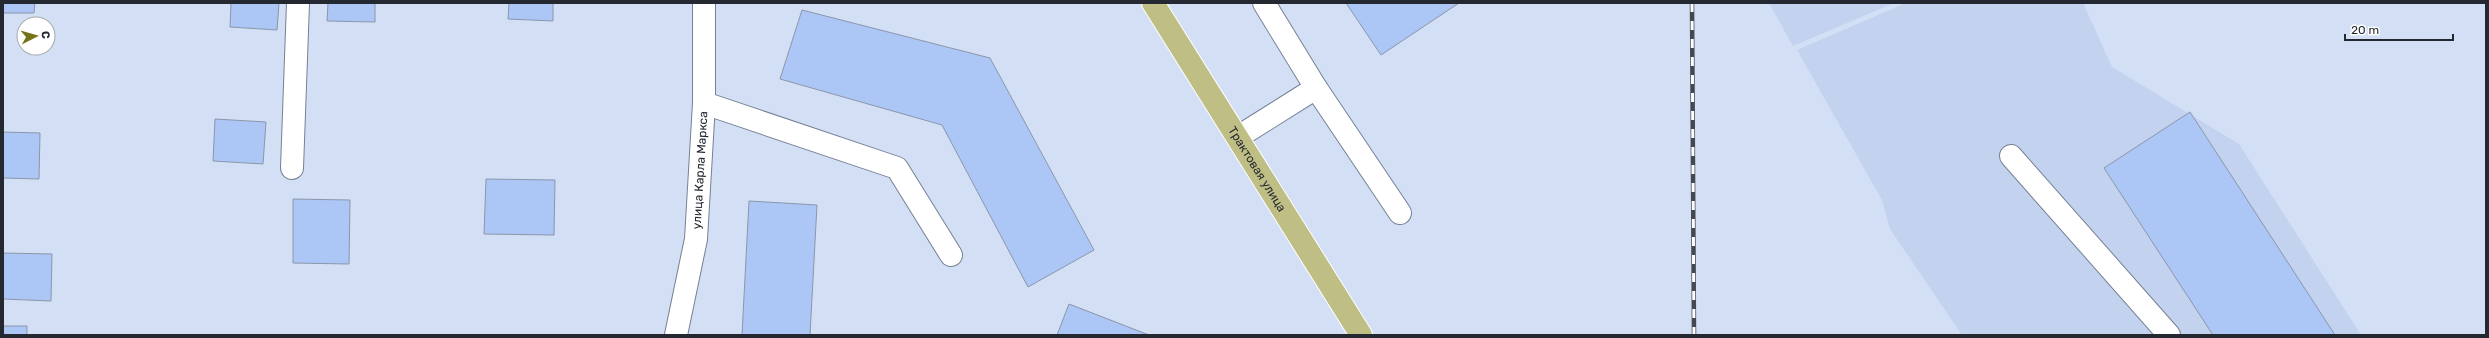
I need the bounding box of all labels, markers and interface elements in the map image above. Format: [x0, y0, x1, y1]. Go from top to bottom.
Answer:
north arrow [16, 16, 56, 56]
scale bar [2345, 16, 2453, 42]
text: 20 m [2351, 23, 2379, 37]
text: С [39, 30, 52, 40]
street label: улица Карла Маркса [690, 111, 711, 230]
street label: Трактовая улица [1225, 124, 1289, 214]

